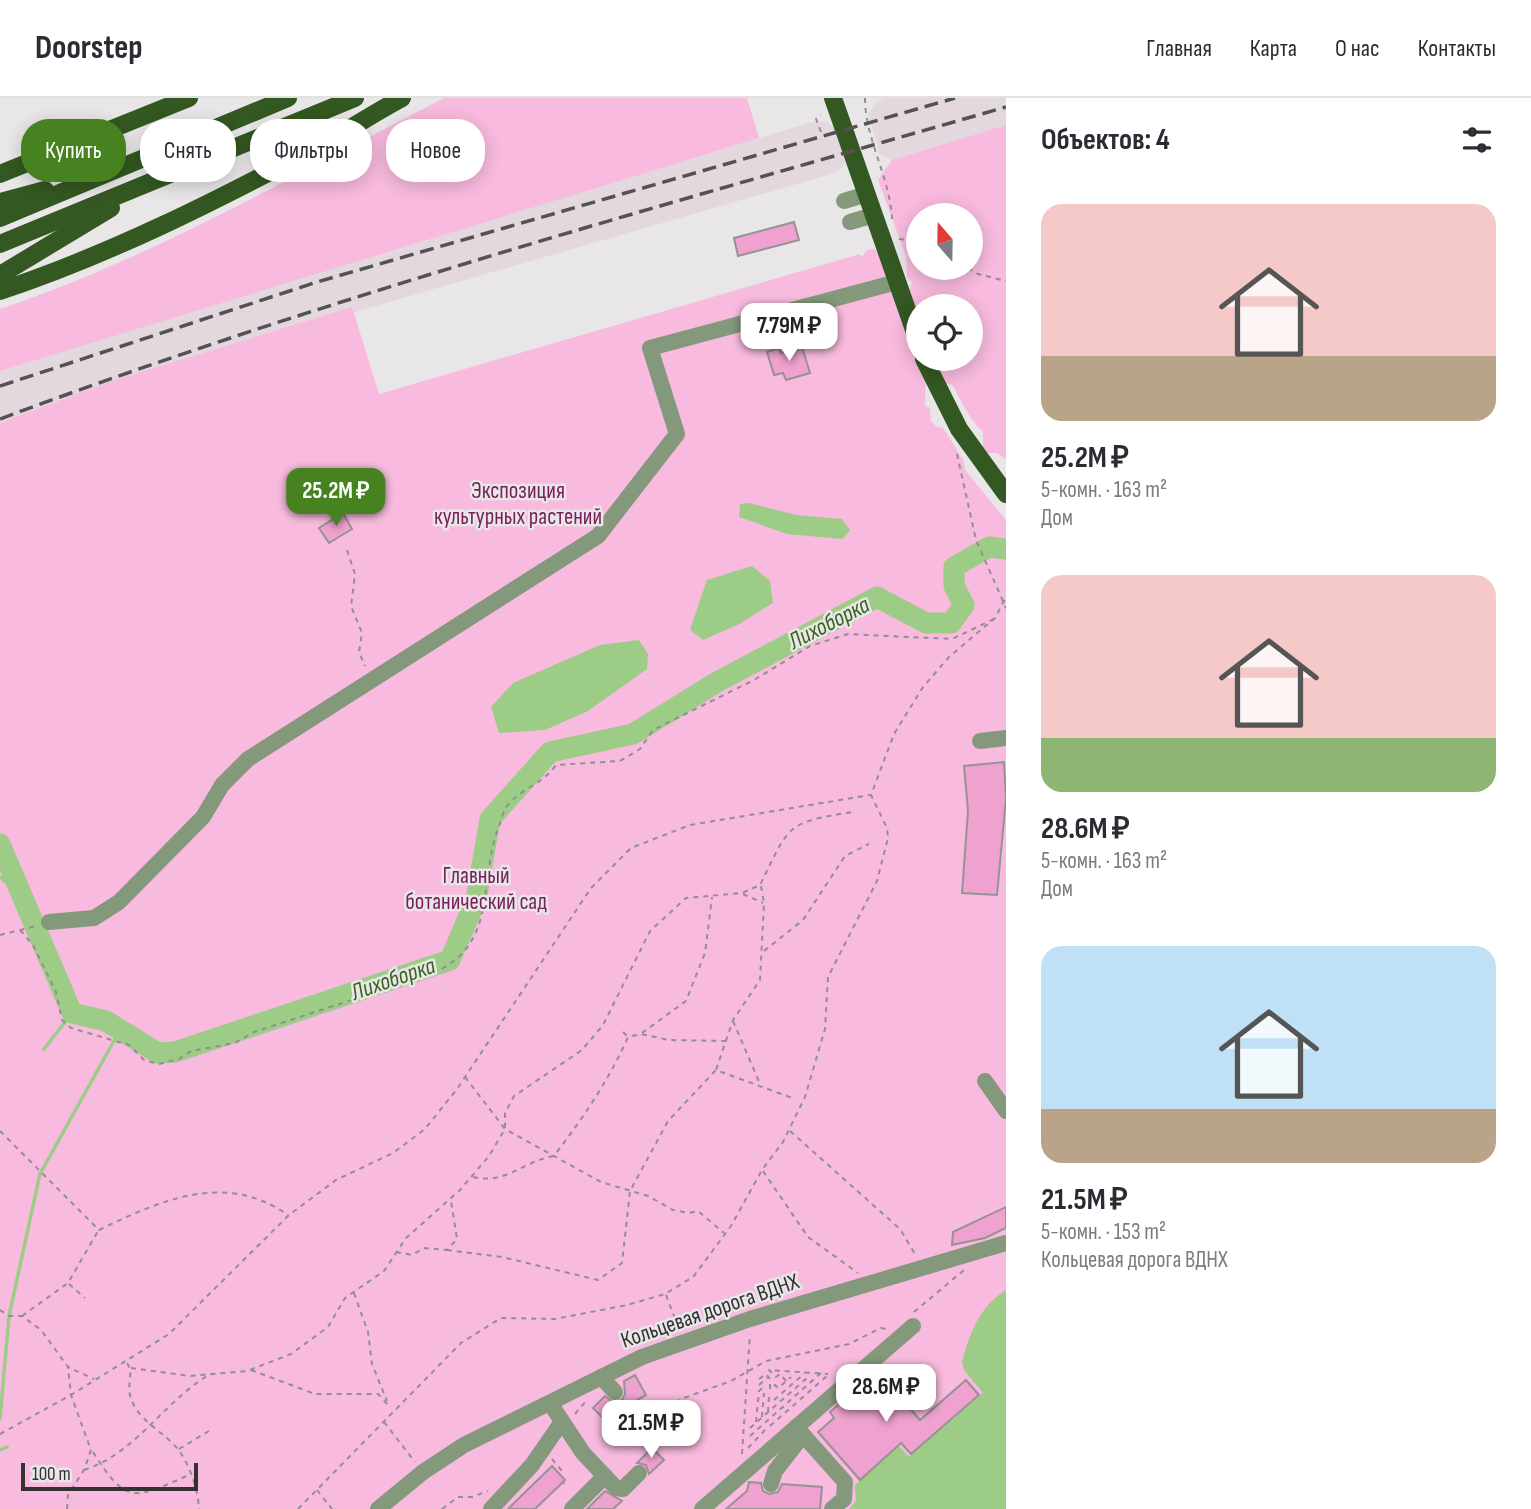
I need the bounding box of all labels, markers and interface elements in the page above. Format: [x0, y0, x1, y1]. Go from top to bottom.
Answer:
text: Doorstep [35, 28, 143, 68]
text: Главная [1146, 34, 1212, 63]
text: Карта [1250, 34, 1297, 63]
text: О нас [1335, 34, 1380, 63]
text: Контакты [1418, 34, 1496, 63]
chip: Купить [21, 119, 126, 182]
chip: Снять [140, 119, 236, 182]
chip: Фильтры [250, 119, 372, 182]
chip: Новое [386, 119, 485, 182]
icon: filters [1458, 121, 1496, 159]
text: Объектов: 4 [1041, 122, 1170, 158]
north arrow [906, 203, 984, 280]
map controls [906, 203, 983, 371]
icon: home [1206, 249, 1332, 375]
button: locate [906, 294, 983, 371]
pin: 7.79M ₽ [724, 303, 854, 363]
text: 7.79M ₽ [757, 312, 821, 340]
text: 25.2M ₽ [1041, 440, 1129, 476]
pin: 25.2M ₽ [271, 468, 401, 528]
text: 5-комн. · 163 m² [1041, 476, 1167, 504]
text: 25.2M ₽ [302, 477, 370, 505]
park label: Экспозиция культурных растений [434, 477, 602, 531]
text: Дом [1041, 504, 1073, 532]
water label: Лихоборка [783, 590, 875, 656]
icon: home [1206, 620, 1332, 746]
text: 28.6M ₽ [1041, 811, 1130, 847]
text: 5-комн. · 163 m² [1041, 847, 1167, 875]
park label: Главный ботанический сад [405, 862, 547, 916]
text: Дом [1041, 875, 1073, 903]
water label: Лихоборка [346, 951, 439, 1007]
icon: home [1206, 991, 1332, 1117]
text: 21.5M ₽ [1041, 1182, 1128, 1218]
text: 5-комн. · 153 m² [1041, 1218, 1166, 1246]
text: Кольцевая дорога ВДНХ [1041, 1246, 1228, 1274]
street label: Кольцевая дорога ВДНХ [617, 1267, 803, 1355]
pin: 28.6M ₽ [821, 1364, 951, 1424]
text: 28.6M ₽ [852, 1373, 920, 1401]
pin: 21.5M ₽ [586, 1400, 716, 1460]
text: 21.5M ₽ [618, 1409, 684, 1437]
scale bar [21, 1460, 198, 1492]
text: 100 m [32, 1463, 71, 1486]

